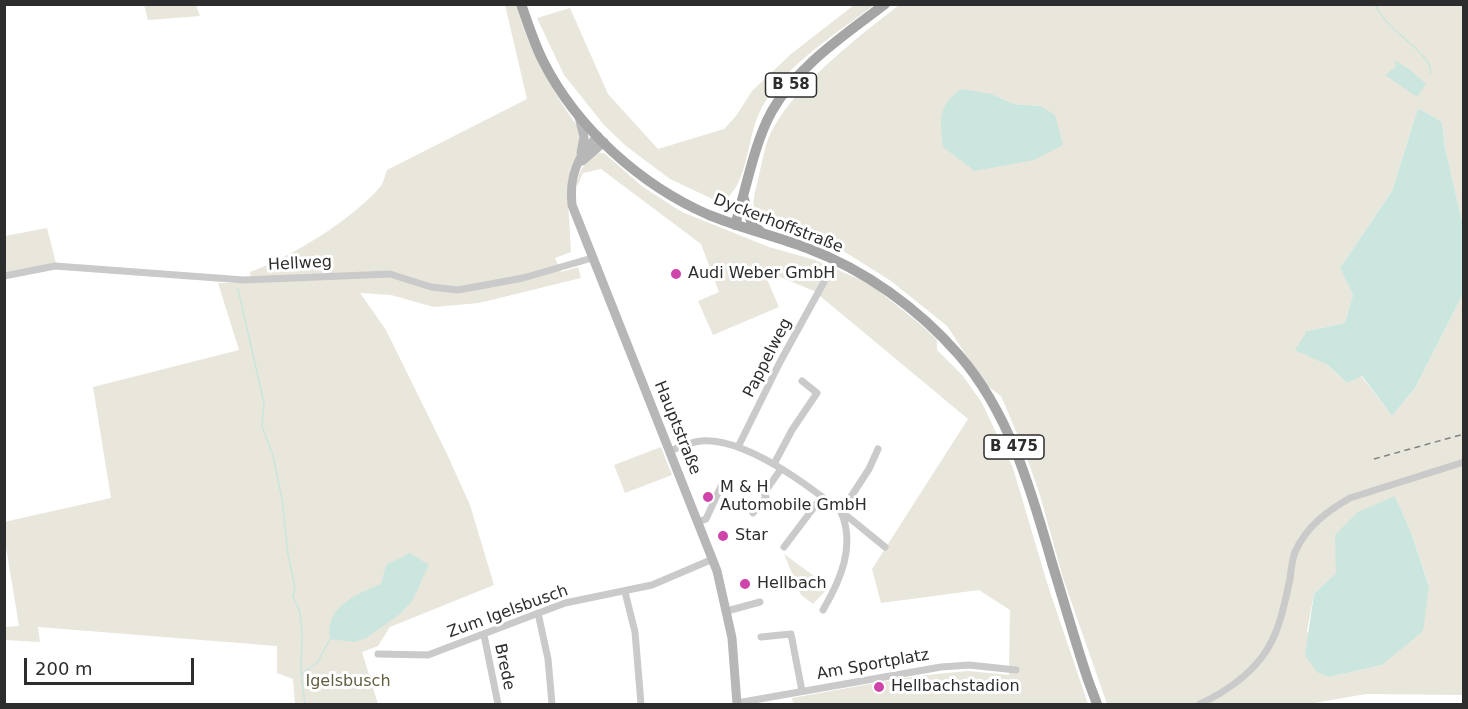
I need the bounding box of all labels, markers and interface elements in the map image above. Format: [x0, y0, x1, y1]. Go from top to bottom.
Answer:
road number: B 58 [766, 73, 816, 97]
street label: Dyckerhoffstraße [710, 190, 846, 258]
street label: Hellweg [268, 253, 332, 275]
place label: Audi Weber GmbH [688, 264, 835, 284]
marker: Audi Weber GmbH [669, 267, 683, 281]
street label: Pappelweg [740, 315, 796, 401]
street label: Hauptstraße [649, 378, 705, 478]
road number: B 475 [984, 435, 1044, 459]
place label: M & H Automobile GmbH [720, 478, 867, 516]
marker: M & H Automobile GmbH [701, 490, 715, 504]
place label: Star [735, 526, 768, 546]
marker: Star [716, 529, 730, 543]
place label: Hellbach [757, 574, 827, 594]
marker: Hellbach [738, 577, 752, 591]
street label: Zum Igelsbusch [445, 581, 571, 643]
street label: Brede [490, 642, 518, 692]
scale bar [27, 646, 196, 684]
street label: Am Sportplatz [815, 646, 931, 684]
text: 200 m [35, 658, 93, 679]
park label: Igelsbusch [305, 672, 391, 692]
place label: Hellbachstadion [891, 677, 1020, 697]
marker: Hellbachstadion [872, 680, 886, 694]

